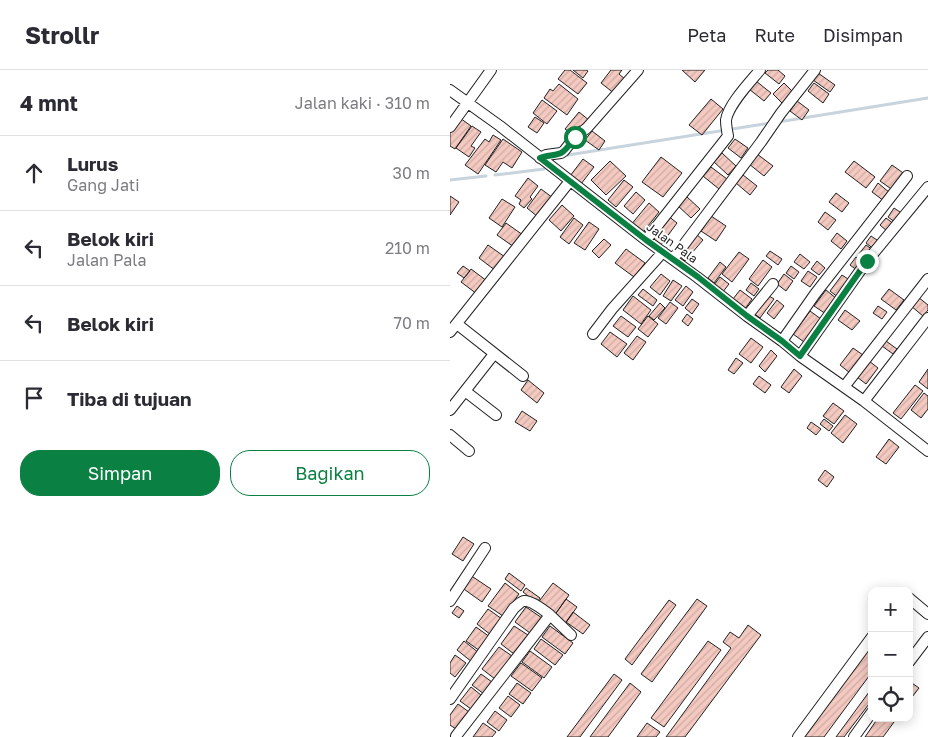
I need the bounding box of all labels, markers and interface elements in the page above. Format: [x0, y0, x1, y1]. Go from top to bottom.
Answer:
text: Strollr [25, 20, 99, 49]
text: Peta [687, 24, 727, 46]
text: Rute [755, 24, 795, 46]
text: Disimpan [823, 24, 903, 46]
text: 4 mnt [20, 90, 78, 116]
text: Jalan kaki · 310 m [295, 93, 430, 113]
route start [564, 126, 587, 149]
text: Lurus [67, 152, 118, 175]
icon: ahead [20, 159, 48, 187]
text: 30 m [393, 163, 430, 183]
text: Gang Jati [67, 175, 139, 195]
street label: Jalan Pala [644, 219, 701, 266]
text: Belok kiri [67, 227, 154, 250]
icon: left [20, 234, 48, 262]
text: 210 m [385, 238, 430, 258]
text: Jalan Pala [67, 250, 146, 270]
route end [856, 250, 879, 273]
icon: left [20, 309, 48, 337]
text: Belok kiri [67, 312, 154, 335]
text: 70 m [393, 313, 430, 333]
icon: arrive [20, 384, 48, 412]
text: Tiba di tujuan [67, 387, 192, 410]
button: Simpan [20, 450, 220, 496]
button: Bagikan [230, 450, 430, 496]
map controls [868, 587, 913, 722]
button: + [868, 587, 913, 632]
button: − [868, 632, 913, 677]
button: locate [868, 677, 913, 722]

